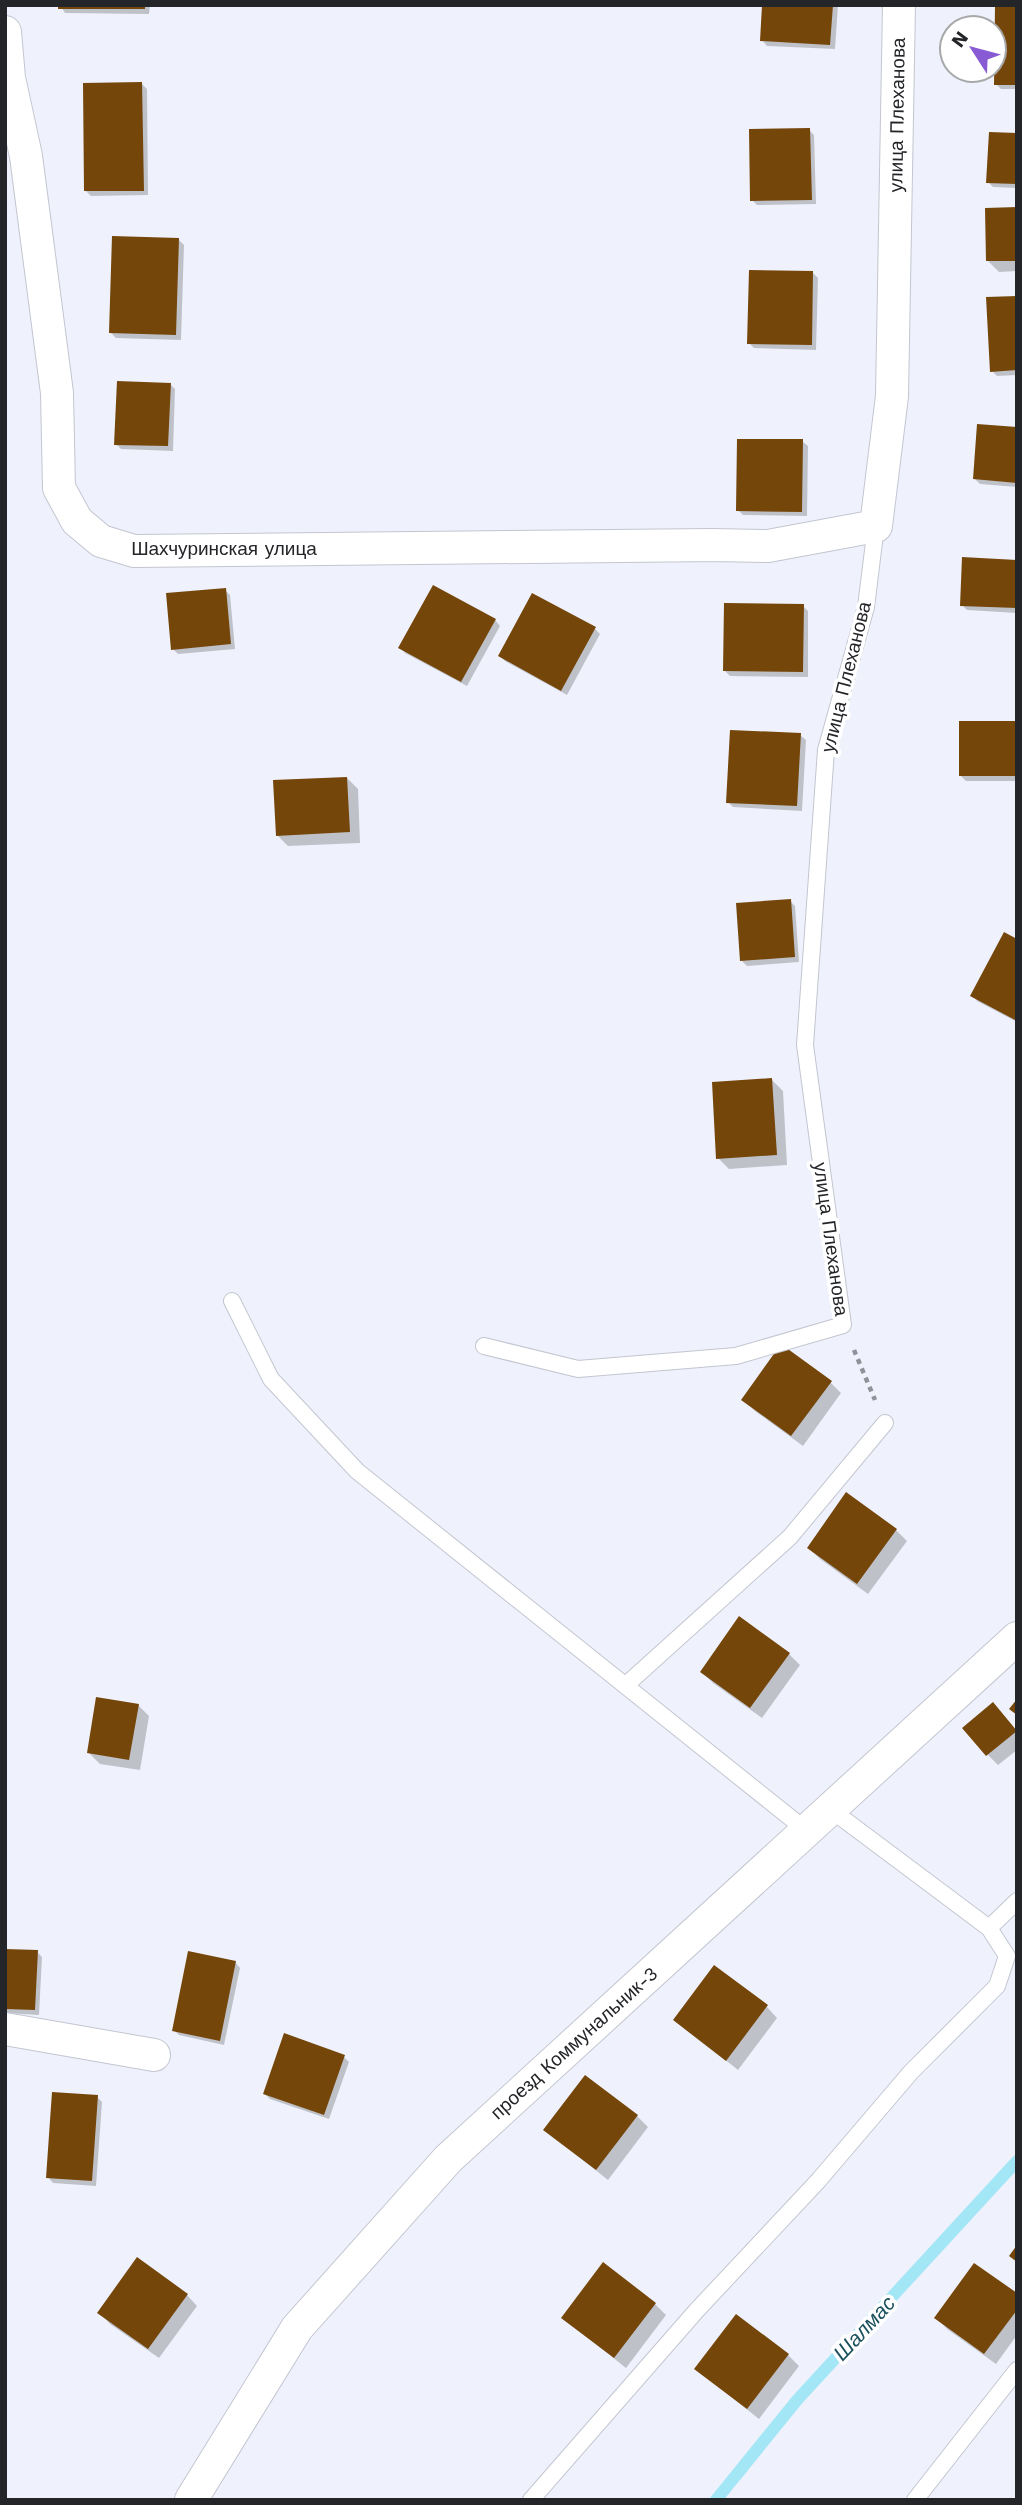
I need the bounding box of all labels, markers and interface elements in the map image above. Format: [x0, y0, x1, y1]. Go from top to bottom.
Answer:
north arrow [938, 14, 1008, 84]
text: N [946, 27, 973, 52]
street label: улица Плеханова [884, 37, 910, 193]
street label: Шахчуринская улица [131, 537, 317, 560]
street label: улица Плеханова [816, 599, 876, 755]
street label: улица Плеханова [809, 1161, 853, 1318]
street label: проезд Коммунальник-3 [486, 1962, 662, 2124]
water label: Шалмас [828, 2290, 900, 2365]

